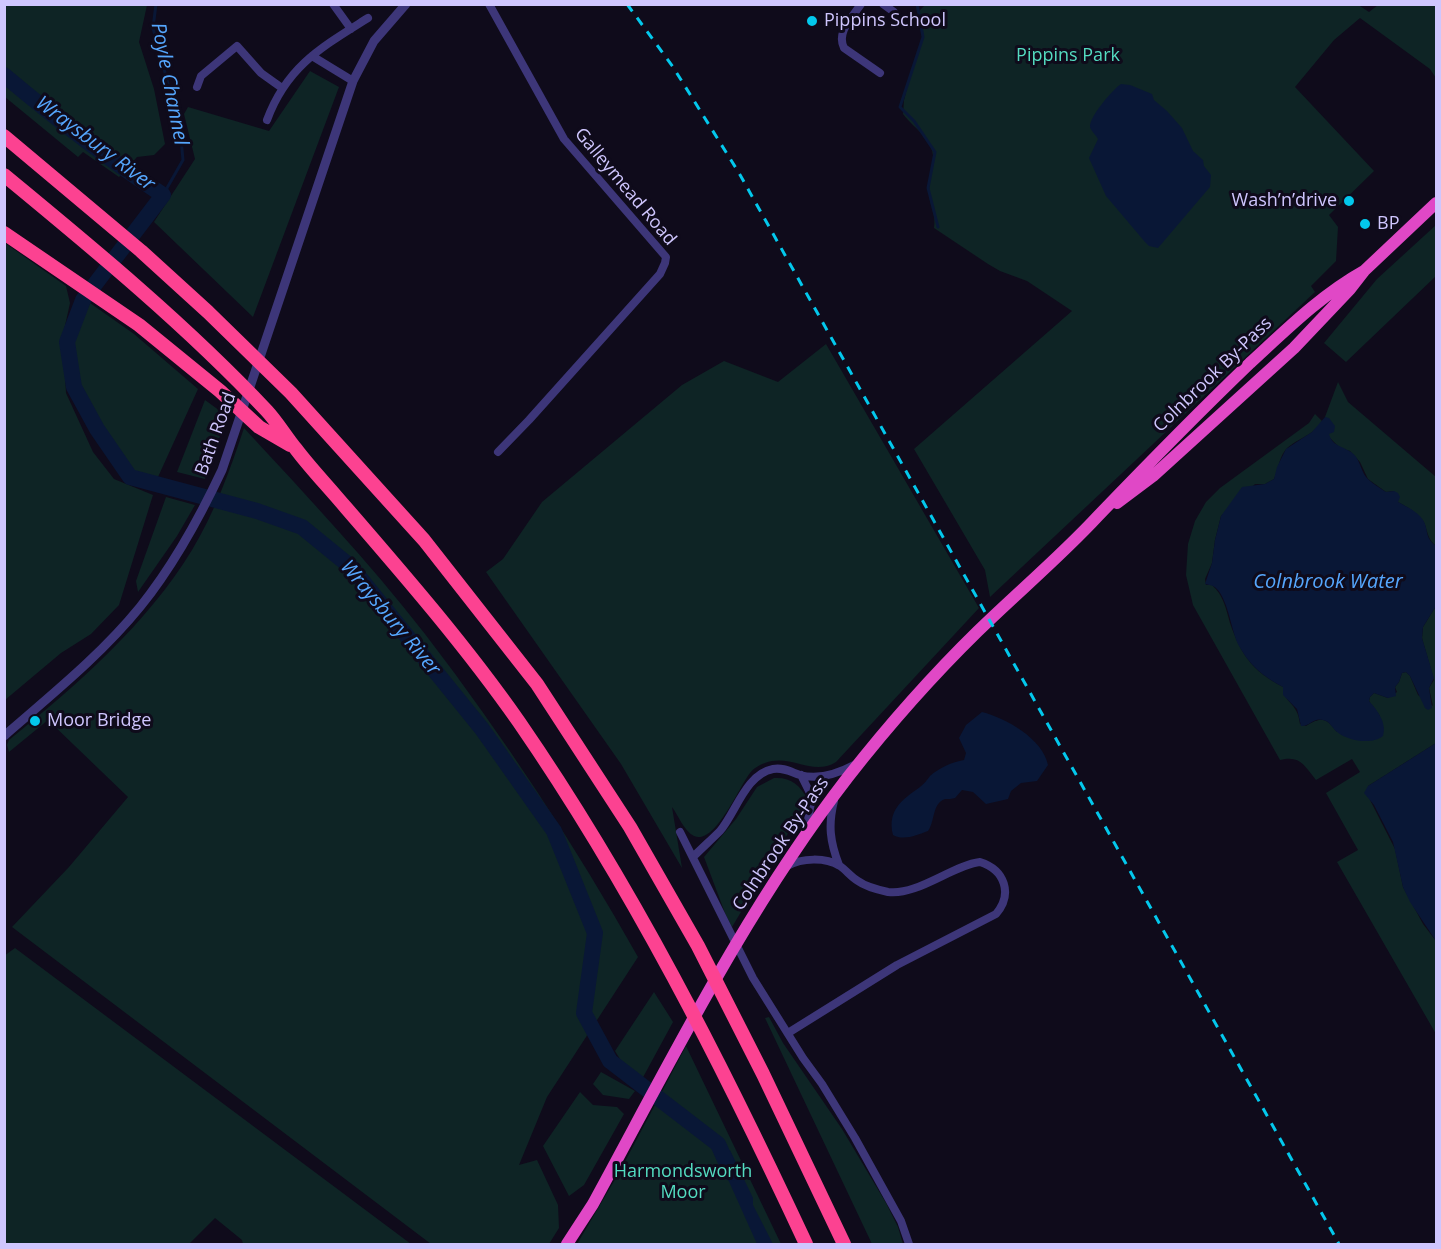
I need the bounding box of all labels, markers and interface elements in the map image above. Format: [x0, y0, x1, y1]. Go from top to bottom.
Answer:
place label: Pippins School [824, 10, 946, 32]
marker: Pippins School [805, 14, 819, 28]
water label: Poyle Channel [145, 21, 193, 147]
park label: Pippins Park [1016, 45, 1120, 67]
water label: Wraysbury River [31, 91, 159, 197]
street label: Galleymead Road [570, 124, 680, 250]
place label: Wash’n’drive [1232, 190, 1337, 212]
marker: Wash’n’drive [1342, 194, 1356, 208]
place label: BP [1377, 213, 1399, 235]
marker: BP [1358, 217, 1372, 231]
street label: Colnbrook By-Pass [1149, 313, 1277, 437]
street label: Bath Road [191, 390, 241, 478]
water label: Wraysbury River [335, 556, 445, 680]
water label: Colnbrook Water [1253, 570, 1403, 594]
place label: Moor Bridge [47, 710, 151, 732]
marker: Moor Bridge [28, 714, 42, 728]
street label: Colnbrook By-Pass [728, 773, 834, 915]
park label: Harmondsworth Moor [614, 1161, 752, 1204]

